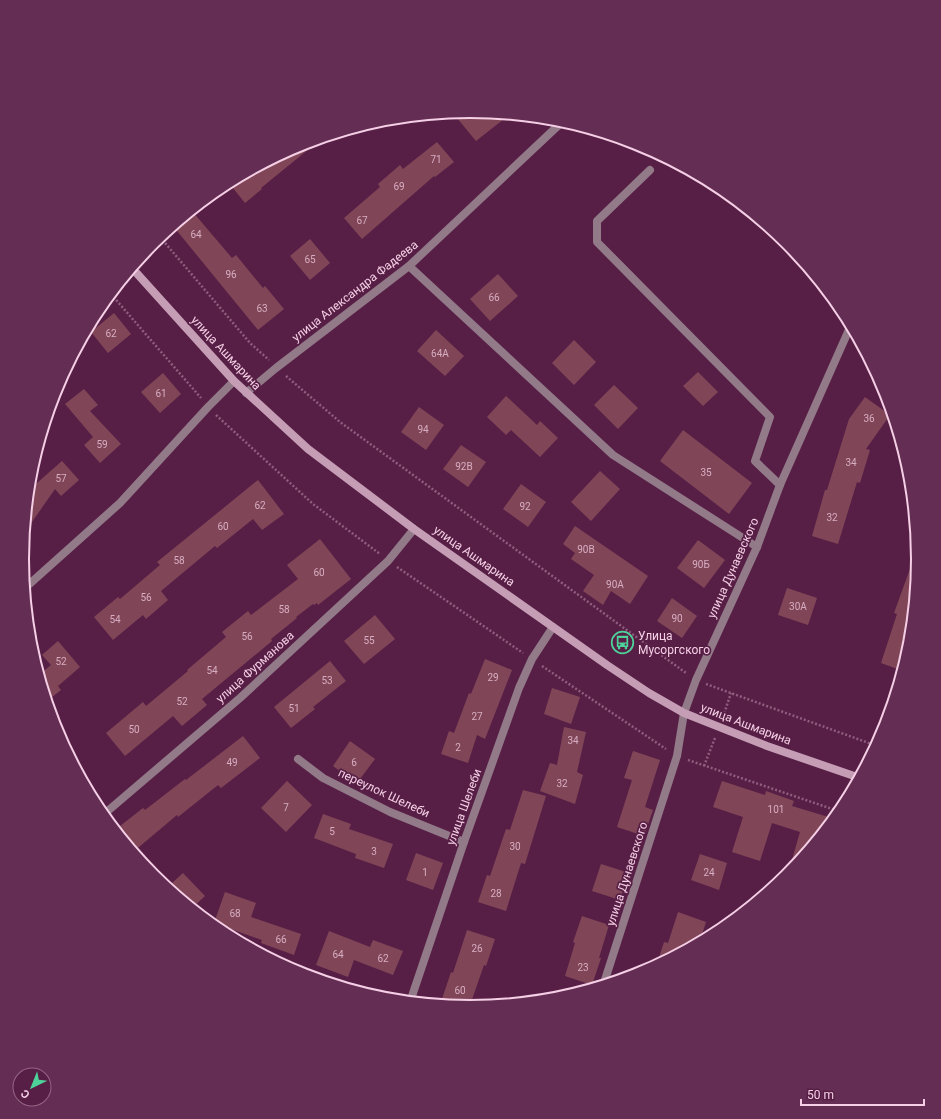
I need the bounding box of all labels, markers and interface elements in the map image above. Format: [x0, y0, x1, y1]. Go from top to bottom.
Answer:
house number: 71 [430, 154, 442, 165]
house number: 69 [393, 181, 405, 192]
house number: 67 [356, 215, 368, 226]
house number: 64 [190, 229, 202, 240]
street label: улица Александра Фадеева [289, 237, 421, 345]
house number: 65 [304, 254, 316, 265]
house number: 96 [225, 269, 237, 280]
house number: 66 [488, 292, 500, 303]
house number: 63 [256, 303, 268, 314]
street label: улица Ашмарина [188, 313, 264, 393]
house number: 62 [105, 328, 117, 339]
house number: 64А [431, 348, 449, 359]
house number: 61 [155, 388, 167, 399]
house number: 36 [863, 413, 875, 424]
house number: 94 [417, 424, 429, 435]
house number: 59 [96, 439, 108, 450]
house number: 34 [845, 457, 857, 468]
house number: 92В [455, 461, 473, 472]
house number: 35 [700, 467, 712, 478]
house number: 57 [55, 473, 67, 484]
house number: 62 [254, 500, 266, 511]
house number: 92 [519, 501, 531, 512]
house number: 32 [826, 512, 838, 523]
street label: улица Дунаевского [705, 515, 762, 620]
house number: 60 [217, 521, 229, 532]
street label: улица Ашмарина [431, 523, 517, 589]
house number: 90В [577, 544, 595, 555]
house number: 58 [173, 555, 185, 566]
house number: 90Б [692, 559, 710, 570]
house number: 60 [313, 567, 325, 578]
house number: 90А [606, 579, 624, 590]
house number: 56 [140, 592, 152, 603]
house number: 30А [789, 601, 807, 612]
house number: 58 [278, 604, 290, 615]
house number: 90 [671, 613, 683, 624]
house number: 54 [109, 614, 121, 625]
street label: улица Фурманова [213, 628, 297, 706]
place label: Улица Мусоргского [638, 629, 710, 657]
bus stop icon: Улица Мусоргского [609, 630, 635, 656]
house number: 56 [241, 631, 253, 642]
house number: 55 [363, 635, 375, 646]
house number: 52 [55, 656, 67, 667]
house number: 54 [206, 665, 218, 676]
house number: 29 [487, 672, 499, 683]
house number: 53 [321, 675, 333, 686]
house number: 52 [176, 696, 188, 707]
street label: улица Ашмарина [699, 700, 793, 748]
house number: 51 [288, 703, 300, 714]
house number: 27 [471, 711, 483, 722]
house number: 50 [128, 724, 140, 735]
house number: 34 [567, 735, 579, 746]
house number: 2 [455, 742, 461, 753]
house number: 49 [226, 757, 238, 768]
house number: 6 [351, 757, 357, 768]
street label: переулок Шелеби [336, 766, 432, 820]
street label: улица Шелеби [444, 767, 484, 847]
house number: 32 [556, 778, 568, 789]
house number: 7 [283, 802, 289, 813]
house number: 101 [768, 804, 784, 815]
street label: улица Дунаевского [604, 820, 650, 928]
house number: 5 [329, 826, 335, 837]
house number: 30 [509, 841, 521, 852]
house number: 3 [371, 846, 377, 857]
house number: 1 [422, 867, 428, 878]
house number: 24 [703, 867, 715, 878]
house number: 28 [490, 888, 502, 899]
house number: 68 [229, 908, 241, 919]
house number: 66 [275, 934, 287, 945]
house number: 26 [471, 943, 483, 954]
house number: 64 [332, 949, 344, 960]
house number: 62 [377, 953, 389, 964]
house number: 23 [577, 962, 589, 973]
house number: 60 [454, 985, 466, 996]
north arrow [12, 1067, 52, 1107]
scale bar [801, 1081, 924, 1107]
text: С [18, 1087, 33, 1101]
text: 50 m [807, 1088, 834, 1102]

